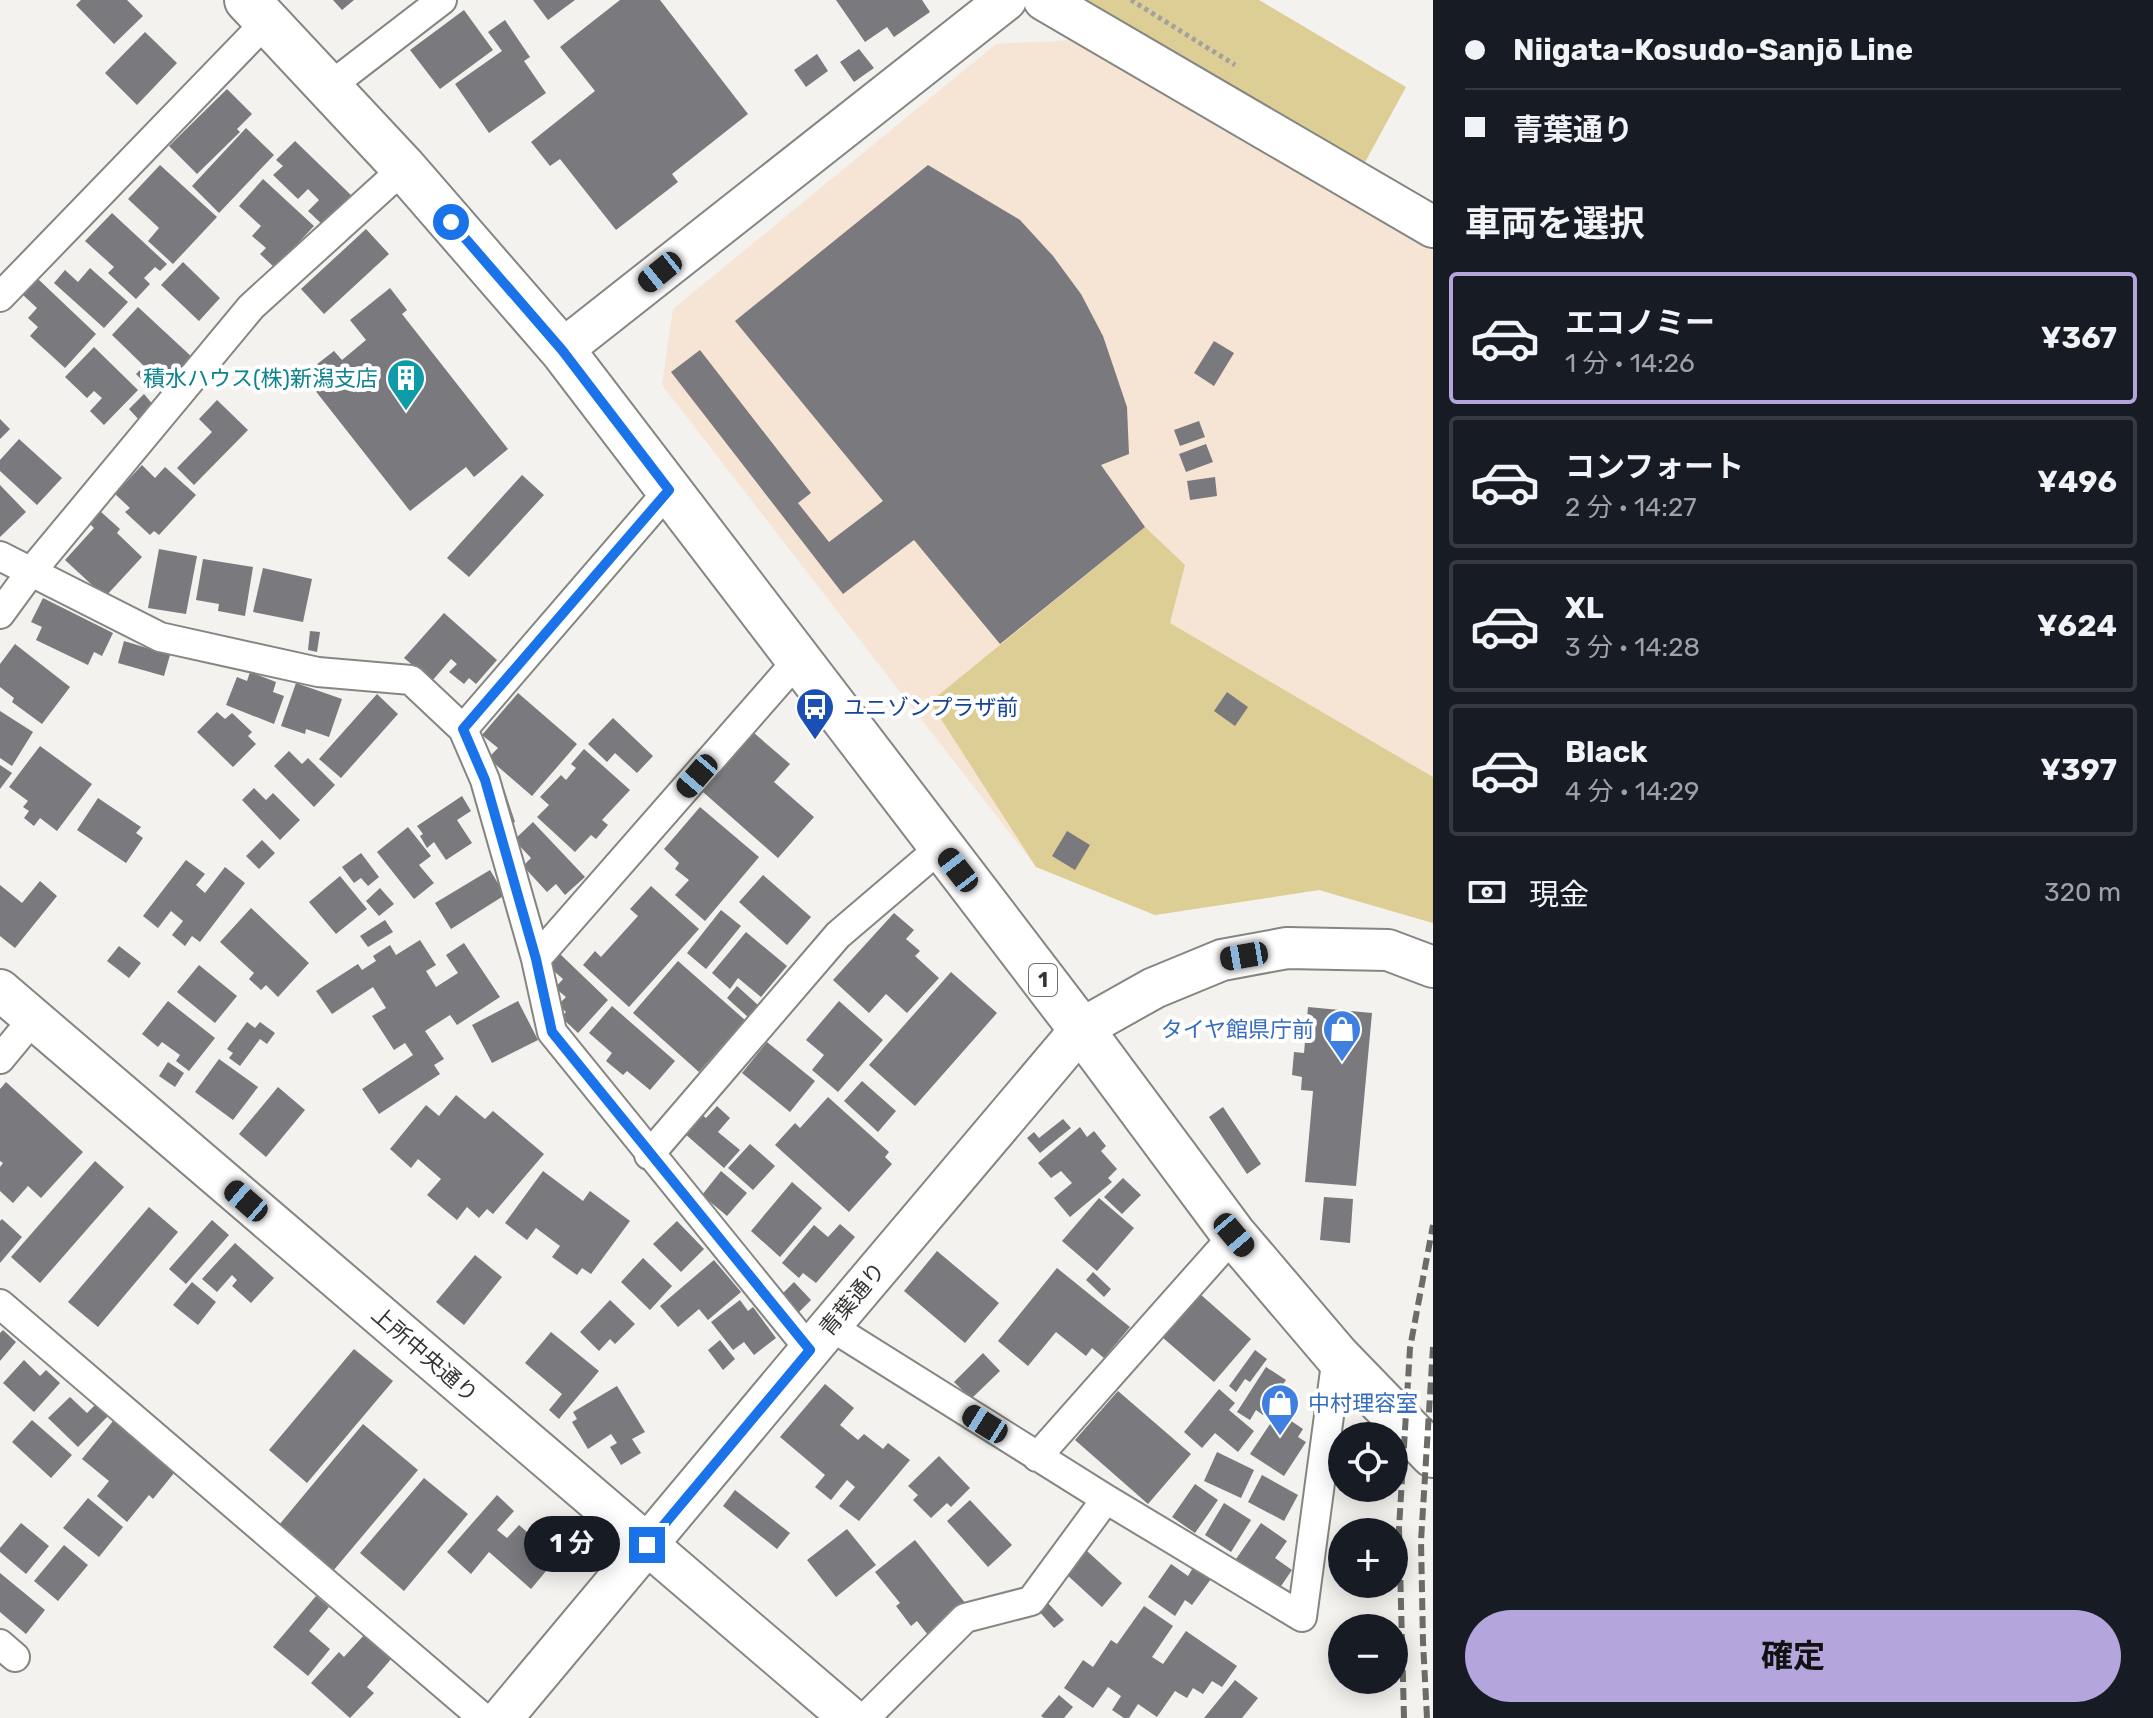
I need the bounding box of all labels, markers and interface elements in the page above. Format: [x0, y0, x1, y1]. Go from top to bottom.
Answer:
text: Niigata-Kosudo-Sanjō Line [1513, 32, 1913, 68]
text: 青葉通り [1513, 112, 1633, 148]
text: 車両を選択 [1465, 202, 1645, 245]
route start [433, 204, 469, 240]
car [634, 248, 686, 296]
icon: car [1469, 302, 1541, 374]
text: エコノミー [1565, 305, 1715, 341]
text: ¥367 [2041, 320, 2117, 356]
text: 1 分 · 14:26 [1565, 348, 1695, 379]
building icon: 積水ハウス(株)新潟支店 [385, 357, 427, 412]
place label: 積水ハウス(株)新潟支店 [143, 365, 378, 392]
icon: car [1469, 446, 1541, 518]
text: コンフォート [1565, 449, 1744, 485]
text: ¥496 [2037, 464, 2117, 500]
text: 2 分 · 14:27 [1565, 492, 1696, 523]
icon: car [1469, 590, 1541, 662]
text: XL [1565, 590, 1604, 626]
text: ¥624 [2037, 608, 2117, 644]
text: 3 分 · 14:28 [1565, 632, 1700, 663]
bus stop icon: ユニゾンプラザ前 [794, 686, 836, 741]
place label: ユニゾンプラザ前 [843, 694, 1018, 721]
icon: car [1469, 734, 1541, 806]
text: Black [1565, 734, 1648, 770]
car [672, 750, 722, 802]
text: ¥397 [2040, 752, 2117, 788]
text: 4 分 · 14:29 [1565, 776, 1699, 807]
car [934, 844, 982, 896]
icon: cash [1465, 870, 1509, 914]
text: 現金 [1529, 877, 1589, 913]
text: 320 m [2044, 877, 2121, 908]
car [1218, 940, 1270, 972]
road number: 1 [1029, 964, 1057, 996]
shop icon: タイヤ館県庁前 [1321, 1008, 1363, 1063]
place label: タイヤ館県庁前 [1161, 1016, 1314, 1043]
car [220, 1176, 272, 1226]
car [1209, 1209, 1259, 1261]
street label: 青葉通り [814, 1257, 891, 1342]
street label: 上所中央通り [366, 1301, 483, 1408]
shop icon: 中村理容室 [1259, 1382, 1301, 1437]
place label: 中村理容室 [1308, 1390, 1418, 1417]
car [958, 1401, 1012, 1447]
map controls [1328, 1422, 1408, 1694]
button: locate [1328, 1422, 1408, 1502]
callout: 1 分 [523, 1517, 619, 1573]
button: + [1328, 1518, 1408, 1598]
route end [629, 1527, 665, 1563]
text: 1 分 [550, 1528, 594, 1559]
button: 確定 [1465, 1610, 2121, 1702]
button: − [1328, 1614, 1408, 1694]

